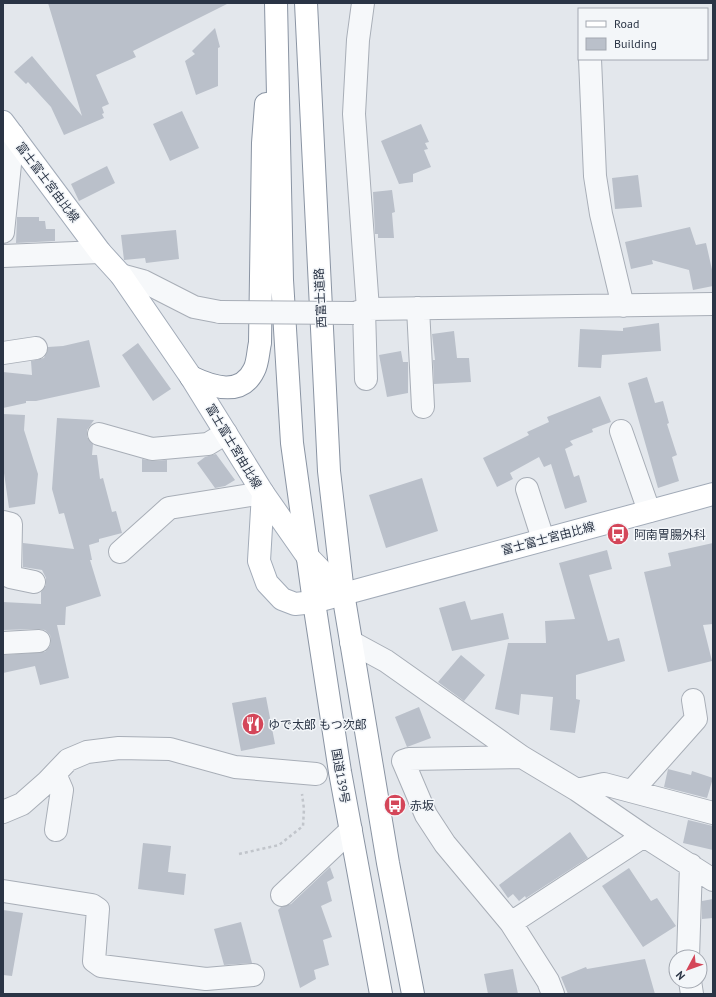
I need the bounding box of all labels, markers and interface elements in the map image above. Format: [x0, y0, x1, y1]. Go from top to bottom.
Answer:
legend [578, 8, 708, 60]
text: Road [614, 16, 639, 31]
text: Building [614, 36, 657, 51]
street label: 富士富士宮由比線 [13, 139, 83, 225]
street label: 西富士道路 [311, 268, 329, 328]
street label: 富士富士宮由比線 [203, 401, 265, 491]
street label: 富士富士宮由比線 [500, 518, 596, 558]
bus stop icon: 阿南胃腸外科 [605, 521, 631, 547]
place label: 阿南胃腸外科 [634, 527, 706, 542]
restaurant icon: ゆで太郎 もつ次郎 [240, 711, 266, 737]
place label: ゆで太郎 もつ次郎 [268, 717, 367, 732]
street label: 国道139号 [329, 747, 353, 805]
bus stop icon: 赤坂 [382, 792, 408, 818]
place label: 赤坂 [410, 798, 434, 813]
north arrow [668, 949, 708, 989]
text: N [673, 968, 688, 983]

